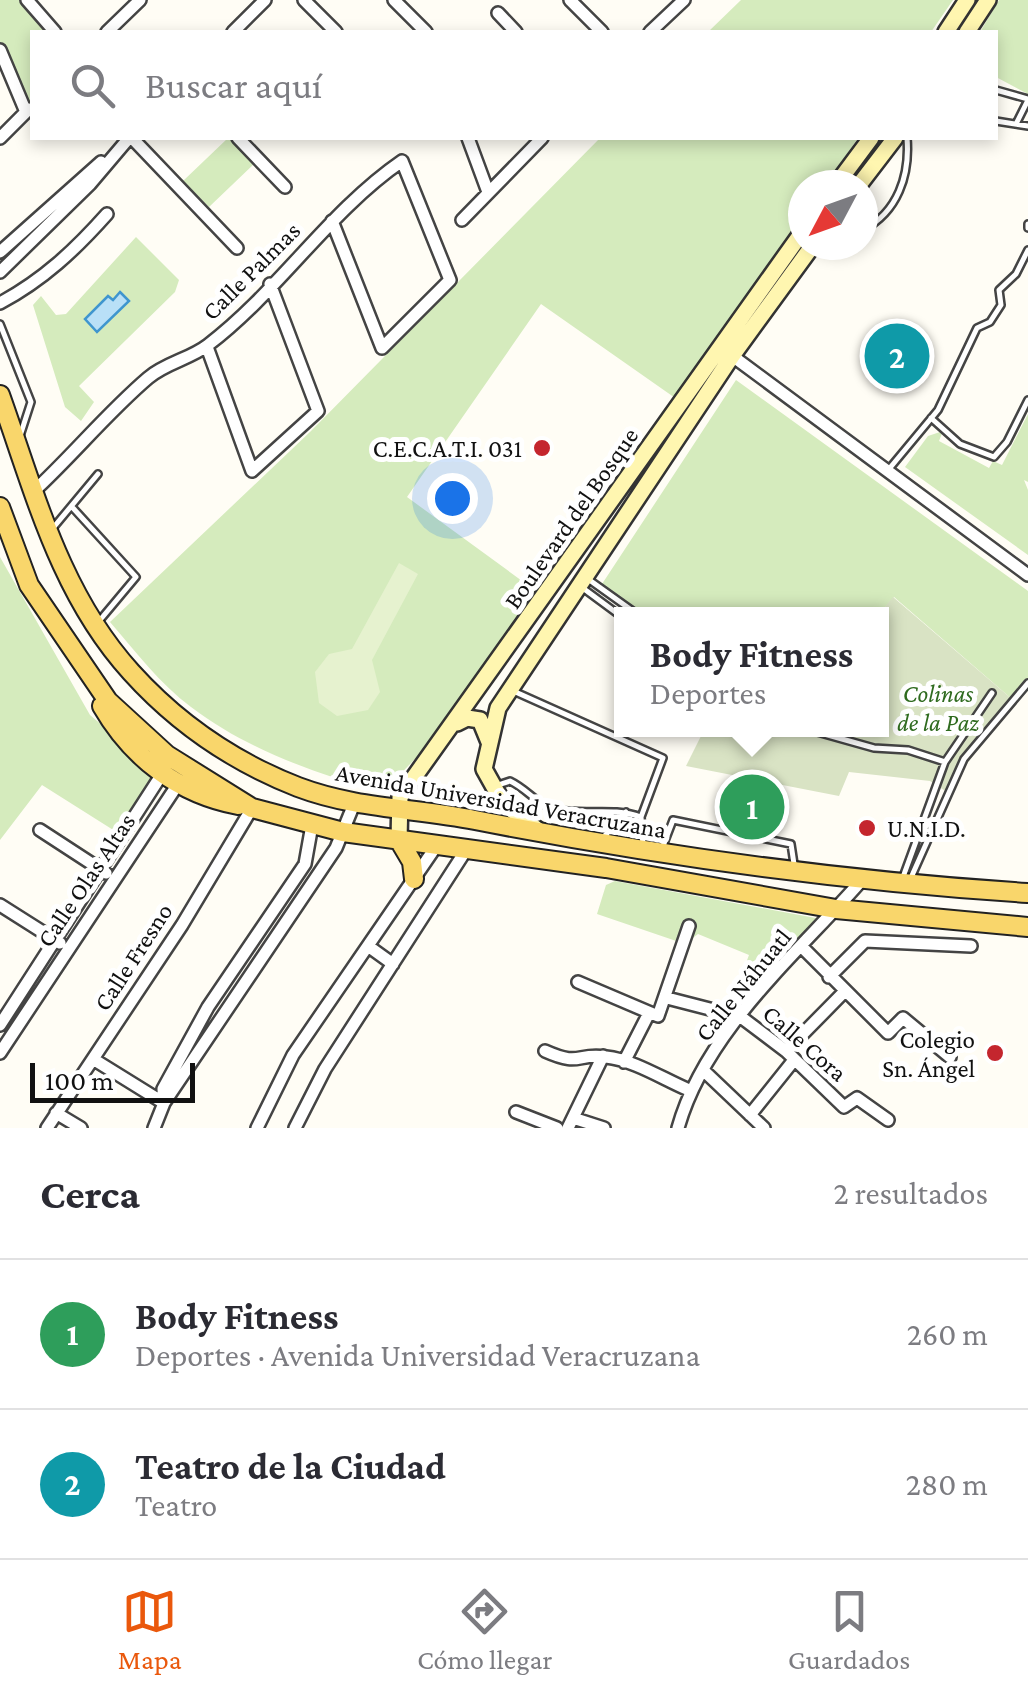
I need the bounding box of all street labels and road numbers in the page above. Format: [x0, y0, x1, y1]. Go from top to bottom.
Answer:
street label: Calle Palmas [197, 217, 305, 325]
street label: Boulevard del Bosque [498, 422, 644, 614]
street label: Avenida Universidad Veracruzana [334, 759, 669, 843]
street label: Calle Olas Altas [32, 808, 140, 952]
street label: Calle Fresno [88, 898, 178, 1016]
street label: Calle Náhuatl [690, 924, 796, 1046]
street label: Calle Cora [758, 999, 853, 1087]

